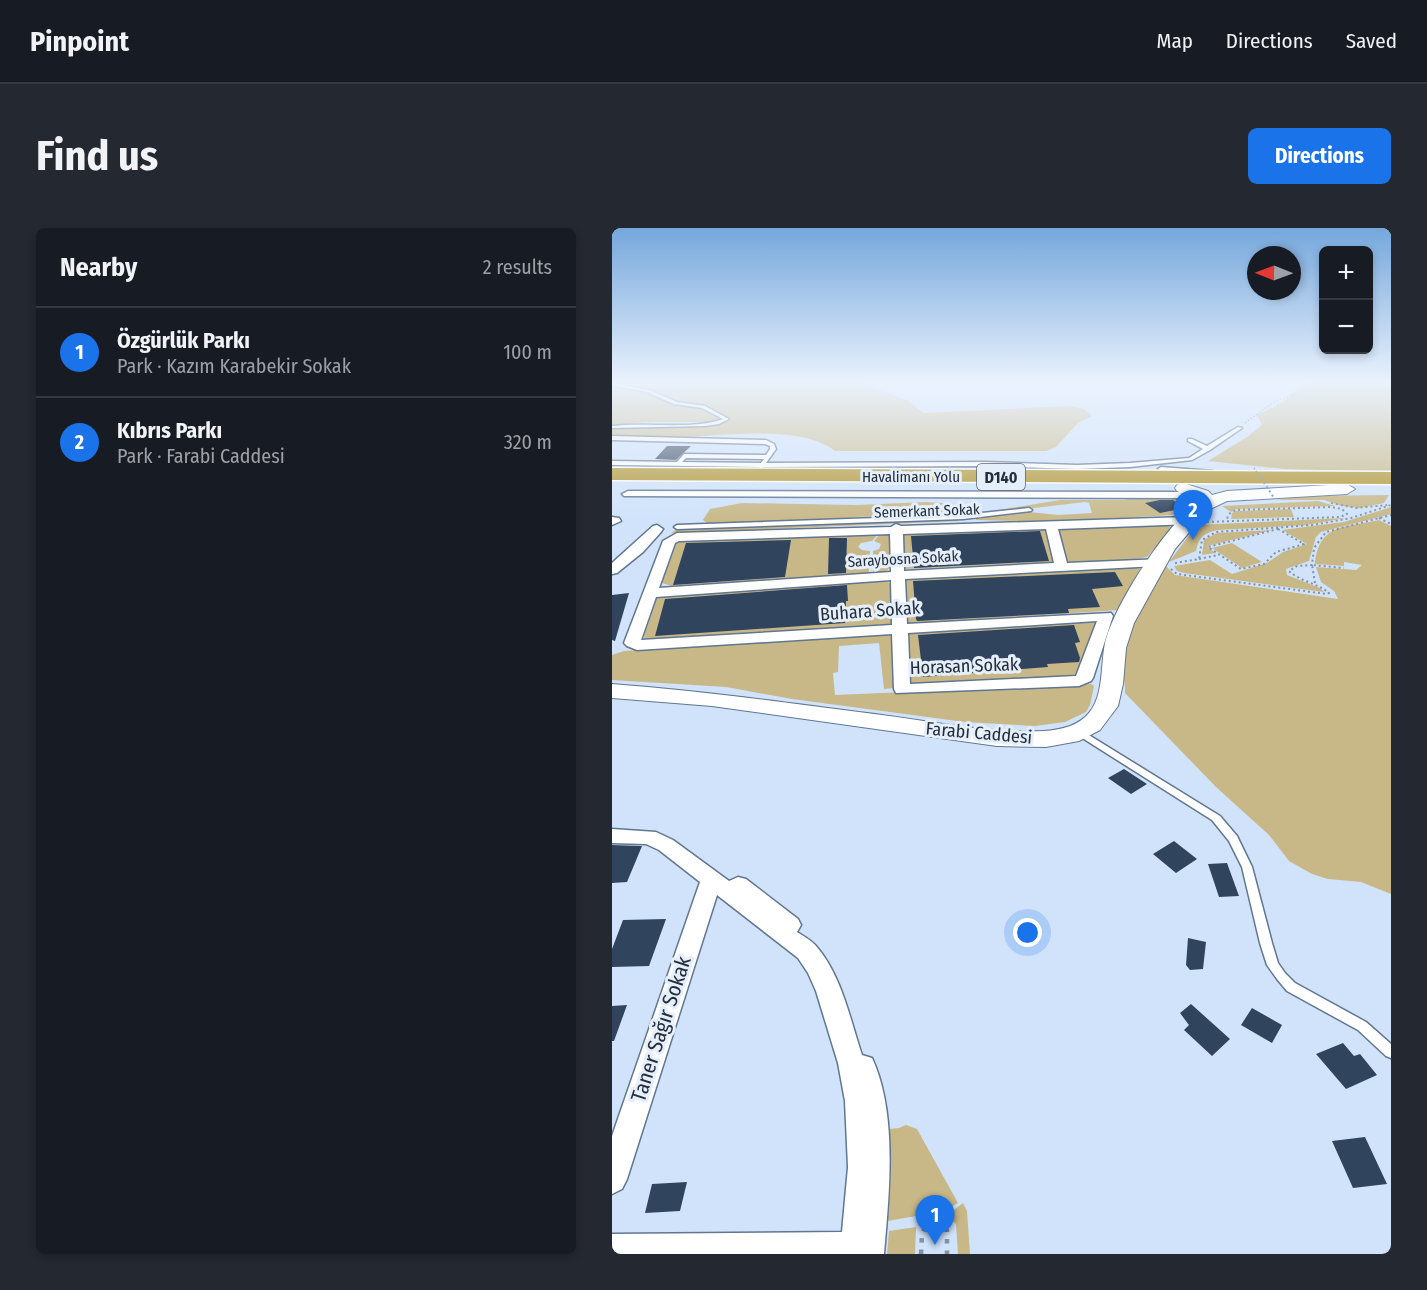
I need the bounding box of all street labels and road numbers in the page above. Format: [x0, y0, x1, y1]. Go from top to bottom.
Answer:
road number: D140 [977, 464, 1025, 490]
street label: Havalimanı Yolu [862, 468, 960, 486]
street label: Semerkant Sokak [874, 500, 980, 522]
street label: Saraybosna Sokak [847, 547, 959, 571]
street label: Buhara Sokak [819, 596, 921, 625]
street label: Horasan Sokak [909, 653, 1019, 679]
street label: Farabi Caddesi [925, 717, 1033, 749]
street label: Taner Sağır Sokak [625, 953, 697, 1105]

